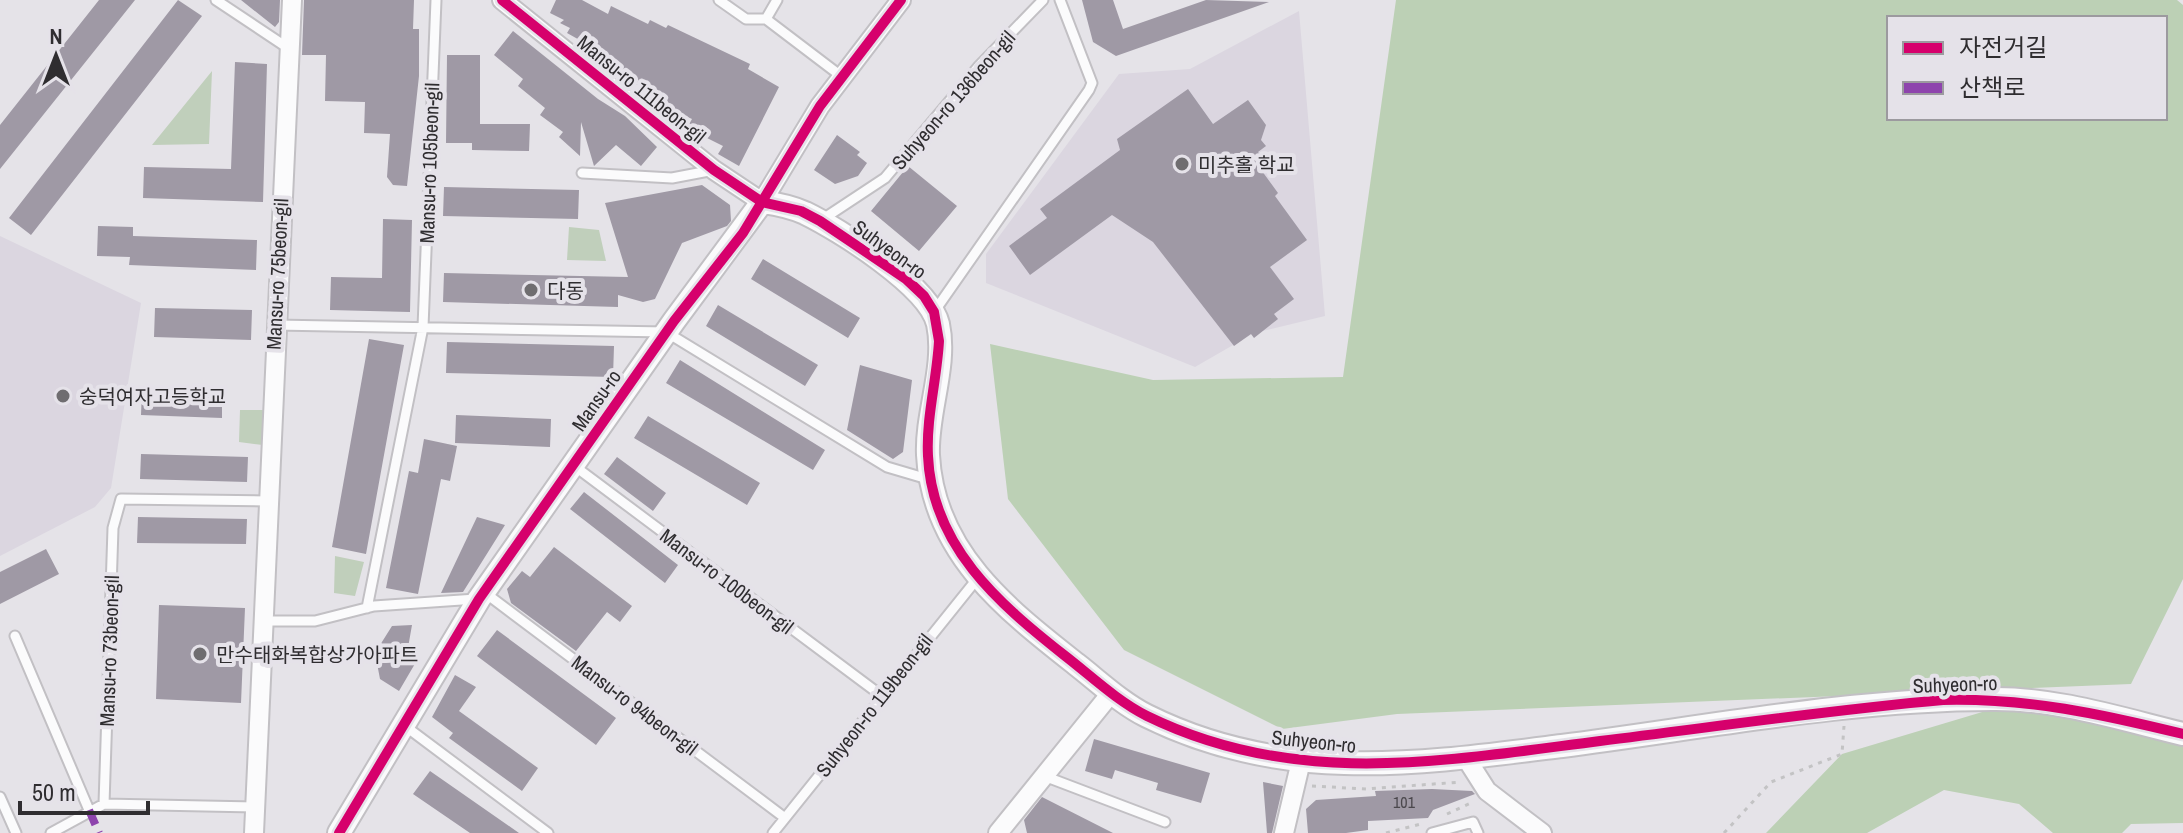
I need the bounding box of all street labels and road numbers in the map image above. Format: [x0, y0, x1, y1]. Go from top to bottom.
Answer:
street label: Suhyeon-ro 136beon-gil [885, 25, 1021, 175]
street label: Mansu-ro 111beon-gil [572, 29, 712, 149]
street label: Mansu-ro 105beon-gil [413, 82, 445, 244]
street label: Mansu-ro 75beon-gil [260, 198, 294, 350]
street label: Suhyeon-ro [848, 213, 932, 285]
street label: Mansu-ro [565, 364, 627, 436]
street label: Mansu-ro 100beon-gil [655, 522, 799, 640]
street label: Mansu-ro 73beon-gil [93, 575, 125, 727]
street label: Suhyeon-ro 119beon-gil [810, 628, 938, 782]
street label: Mansu-ro 94beon-gil [566, 649, 704, 761]
street label: Suhyeon-ro [1912, 669, 1998, 699]
street label: Suhyeon-ro [1270, 723, 1358, 759]

